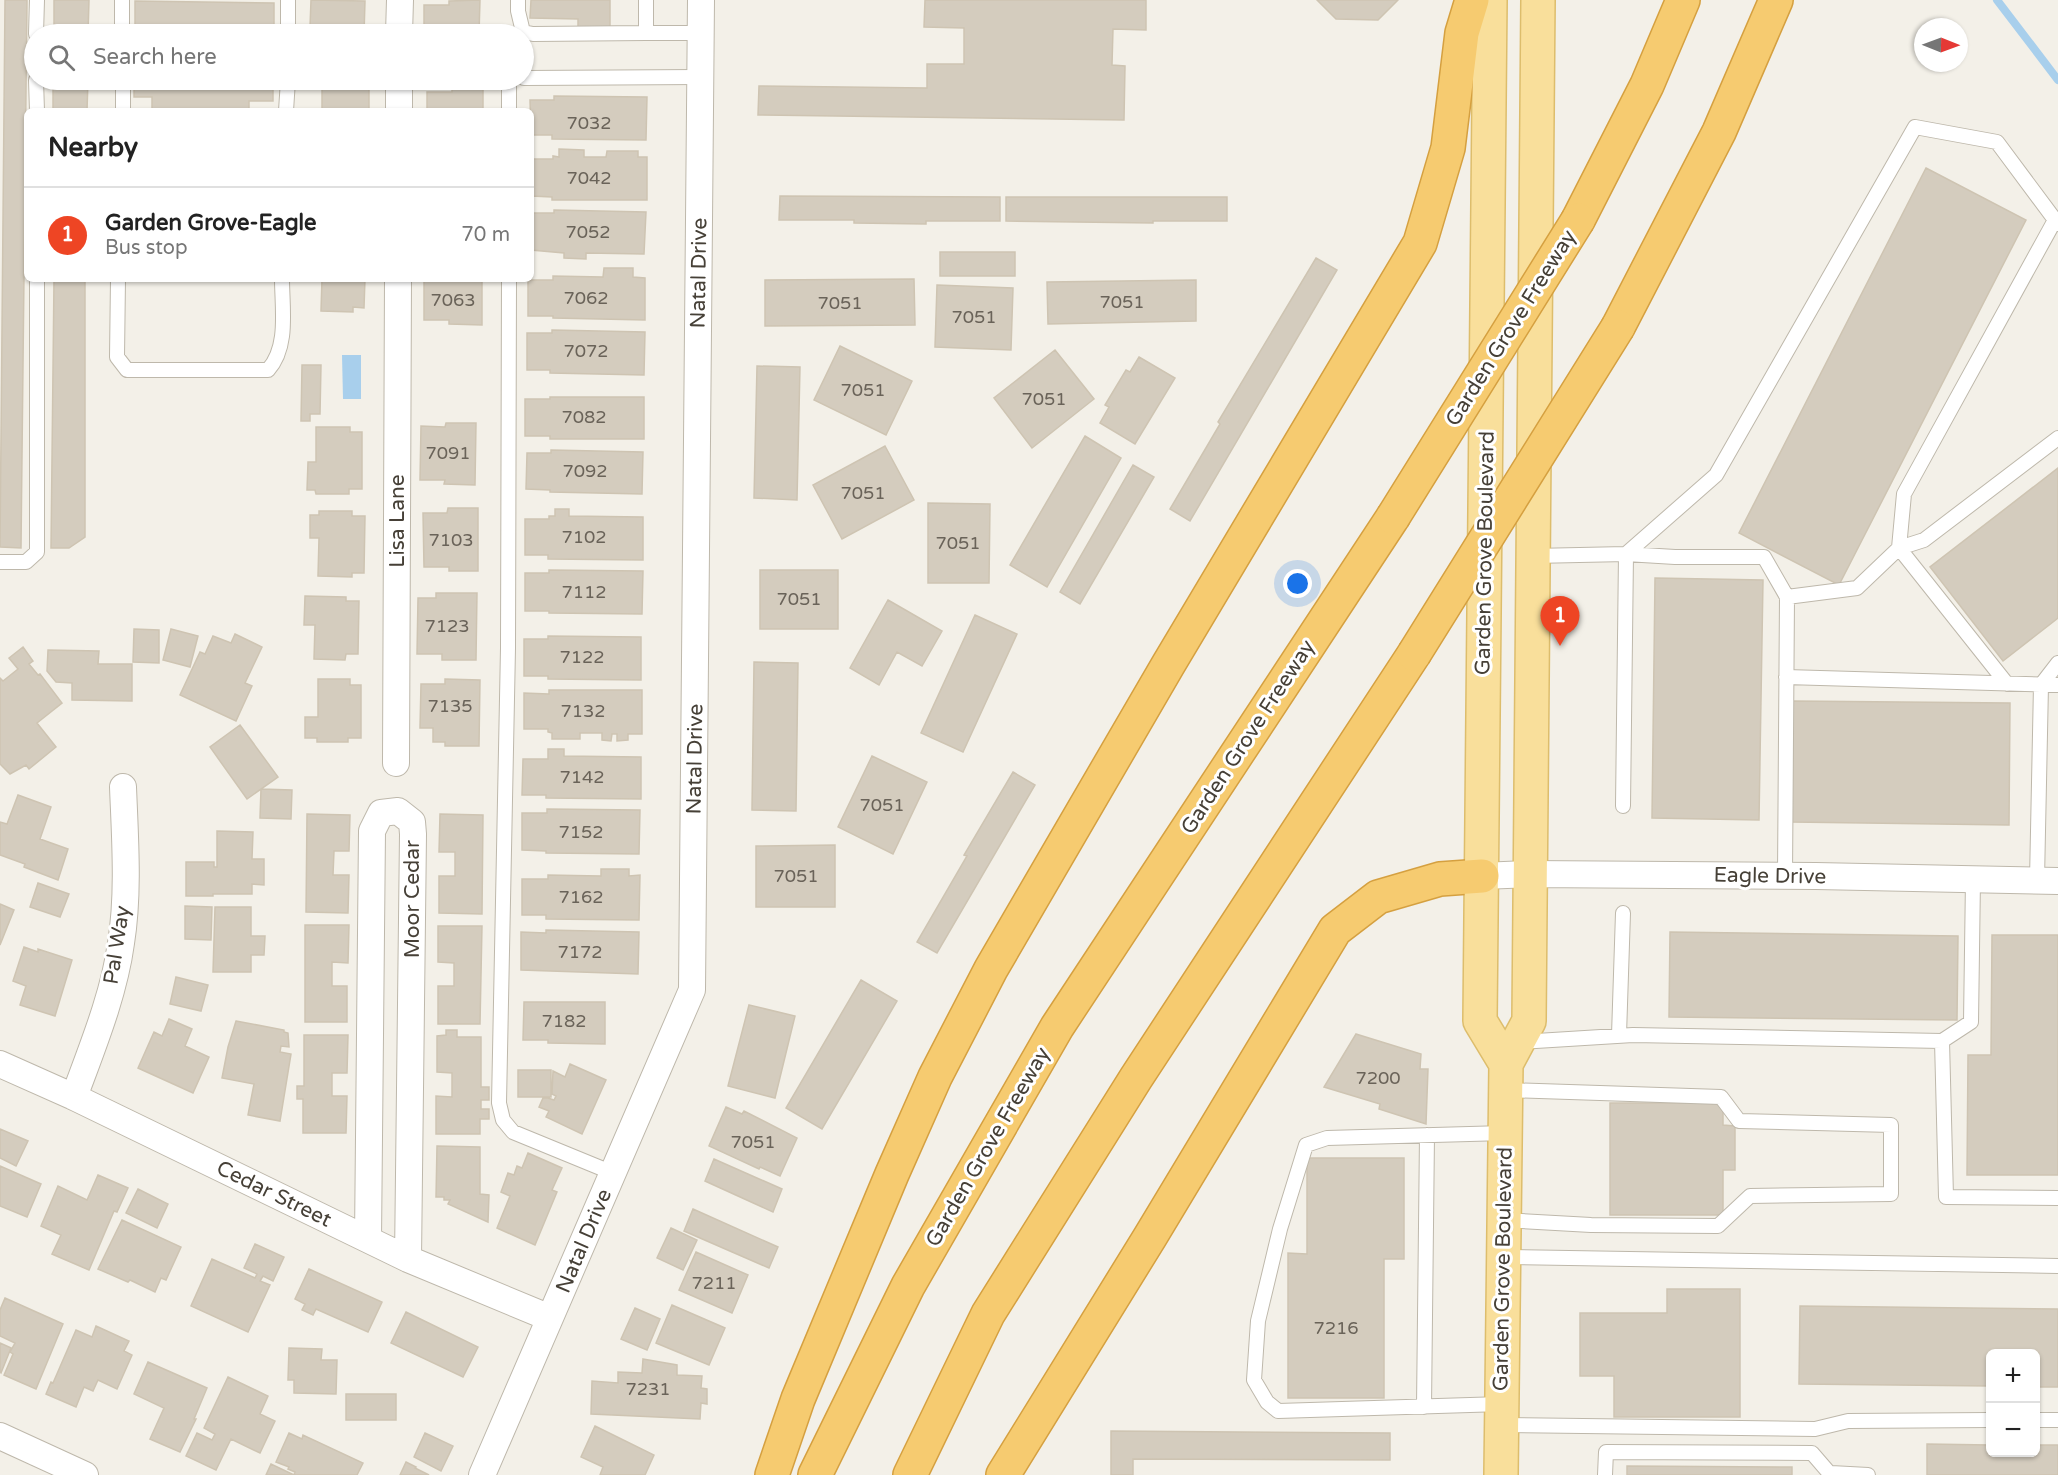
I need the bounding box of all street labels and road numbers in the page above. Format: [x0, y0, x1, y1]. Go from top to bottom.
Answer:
street label: Natal Drive [686, 217, 712, 329]
street label: Garden Grove Freeway [1440, 225, 1582, 431]
street label: Garden Grove Boulevard [1470, 431, 1500, 675]
street label: Lisa Lane [385, 474, 410, 568]
street label: Garden Grove Freeway [1176, 635, 1320, 839]
street label: Natal Drive [682, 703, 708, 815]
street label: Moor Cedar [400, 840, 425, 958]
street label: Eagle Drive [1713, 863, 1827, 889]
street label: Pal Way [98, 904, 136, 986]
street label: Garden Grove Freeway [921, 1043, 1055, 1251]
street label: Garden Grove Boulevard [1488, 1147, 1518, 1391]
street label: Cedar Street [212, 1155, 336, 1233]
street label: Natal Drive [551, 1185, 617, 1297]

